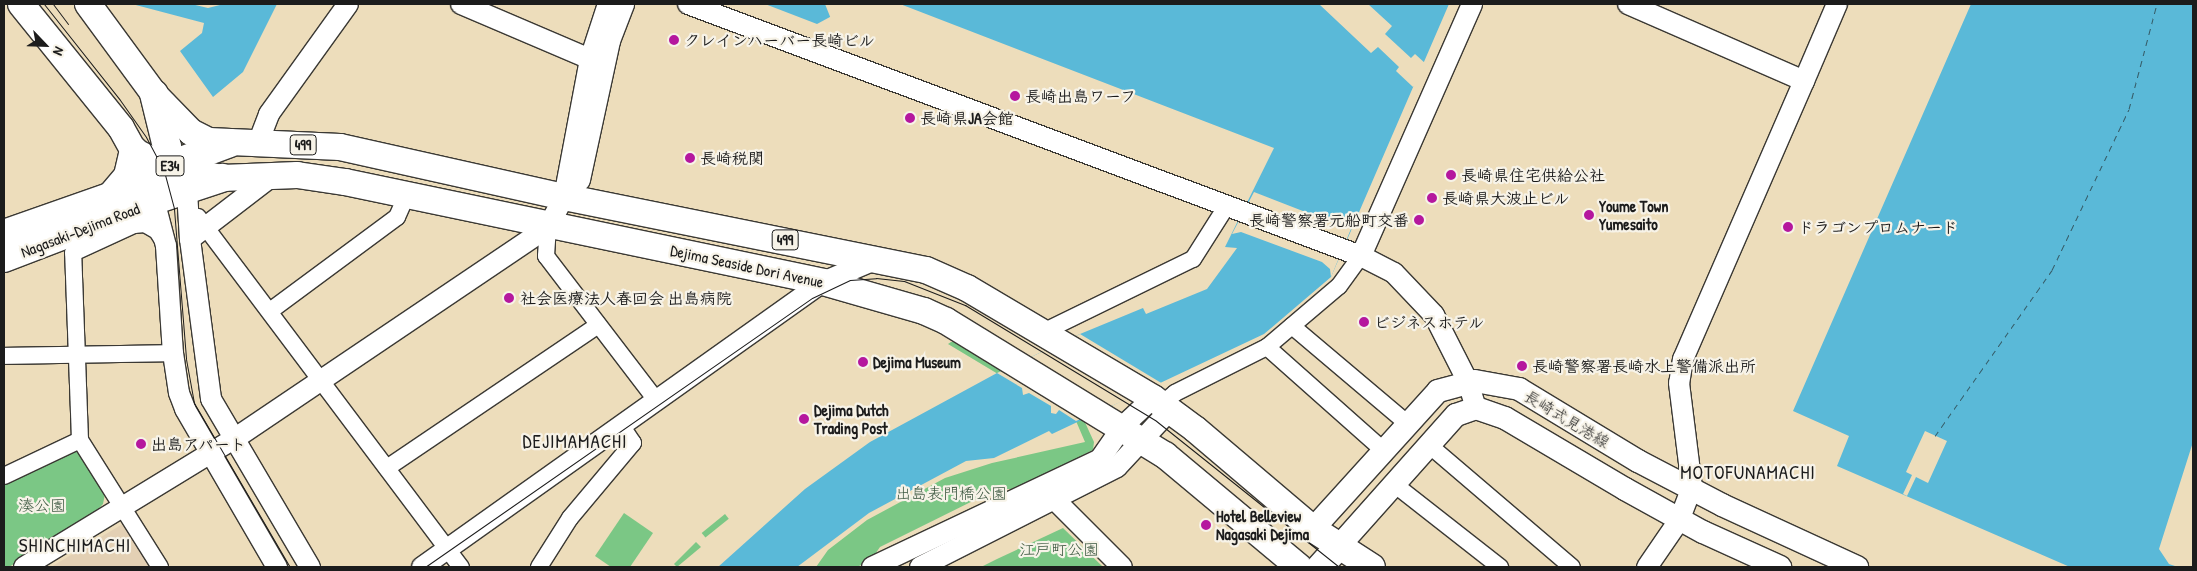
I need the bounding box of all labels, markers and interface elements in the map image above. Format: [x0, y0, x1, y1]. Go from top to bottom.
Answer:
north arrow [20, 20, 70, 70]
place label: クレインハーバー長崎ビル [684, 30, 876, 50]
marker: クレインハーバー長崎ビル [668, 34, 680, 46]
text: N [49, 44, 69, 59]
place label: 長崎出島ワーフ [1025, 86, 1137, 106]
marker: 長崎出島ワーフ [1009, 90, 1021, 102]
place label: 長崎県JA会館 [920, 108, 1014, 128]
marker: 長崎県JA会館 [904, 112, 916, 124]
road number: 499 [289, 132, 317, 158]
place label: 長崎税関 [700, 148, 764, 168]
marker: 長崎税関 [684, 152, 696, 164]
road number: E34 [155, 154, 185, 178]
place label: 長崎県住宅供給公社 [1461, 165, 1605, 185]
marker: 長崎県住宅供給公社 [1445, 169, 1457, 181]
place label: 長崎県大波止ビル [1442, 188, 1570, 208]
marker: 長崎県大波止ビル [1426, 192, 1438, 204]
place label: Youme Town Yumesaito [1599, 196, 1668, 234]
street label: Nagasaki-Dejima Road [18, 199, 142, 261]
marker: Youme Town Yumesaito [1583, 209, 1595, 221]
place label: 長崎警察署元船町交番 [1249, 210, 1409, 230]
marker: 長崎警察署元船町交番 [1413, 214, 1425, 226]
place label: ドラゴンプロムナード [1798, 217, 1958, 237]
marker: ドラゴンプロムナード [1782, 221, 1794, 233]
road number: 499 [771, 228, 799, 252]
street label: Dejima Seaside Dori Avenue [669, 240, 825, 292]
place label: 社会医療法人春回会 出島病院 [520, 288, 732, 308]
marker: 社会医療法人春回会 出島病院 [502, 291, 516, 305]
place label: ビジネスホテル [1374, 312, 1486, 332]
marker: ビジネスホテル [1358, 316, 1370, 328]
place label: Dejima Museum [873, 352, 961, 372]
marker: Dejima Museum [857, 356, 869, 368]
place label: 長崎警察署長崎水上警備派出所 [1532, 356, 1756, 376]
marker: 長崎警察署長崎水上警備派出所 [1516, 360, 1528, 372]
street label: 長崎式見港線 [1521, 386, 1613, 452]
place label: Dejima Dutch Trading Post [814, 400, 889, 438]
marker: Dejima Dutch Trading Post [798, 413, 810, 425]
district label: DEJIMAMACHI [521, 431, 629, 453]
place label: 出島アパート [151, 434, 247, 454]
marker: 出島アパート [135, 438, 147, 450]
district label: MOTOFUNAMACHI [1679, 462, 1817, 484]
park label: 出島表門橋公園 [895, 483, 1007, 503]
park label: 湊公園 [18, 495, 66, 515]
place label: Hotel Belleview Nagasaki Dejima [1216, 506, 1309, 544]
marker: Hotel Belleview Nagasaki Dejima [1200, 519, 1212, 531]
district label: SHINCHIMACHI [17, 535, 133, 557]
park label: 江戸町公園 [1019, 539, 1099, 559]

